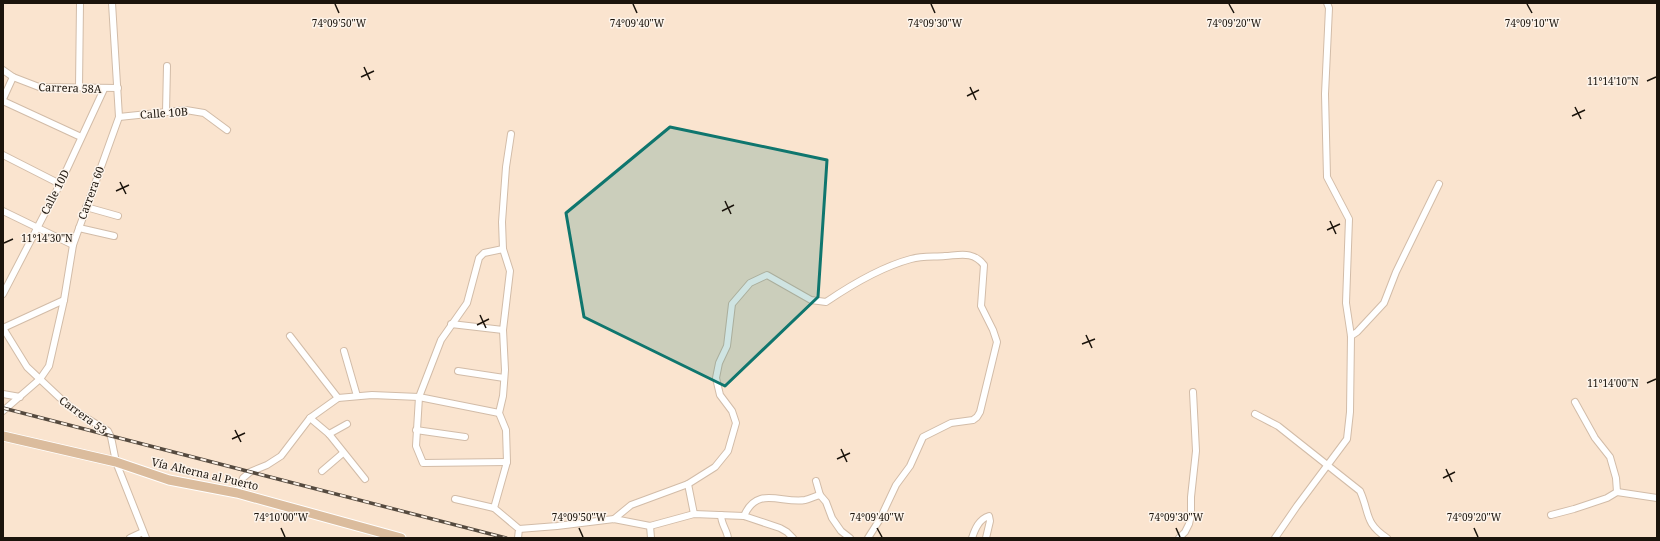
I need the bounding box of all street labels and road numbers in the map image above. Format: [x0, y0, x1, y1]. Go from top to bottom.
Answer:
street label: Carrera 58A [38, 79, 102, 96]
street label: Calle 10B [139, 103, 188, 122]
street label: Carrera 60 [74, 164, 107, 221]
street label: Calle 10D [37, 167, 72, 217]
street label: Carrera 53 [56, 392, 110, 437]
street label: Vía Alterna al Puerto [150, 454, 260, 493]

